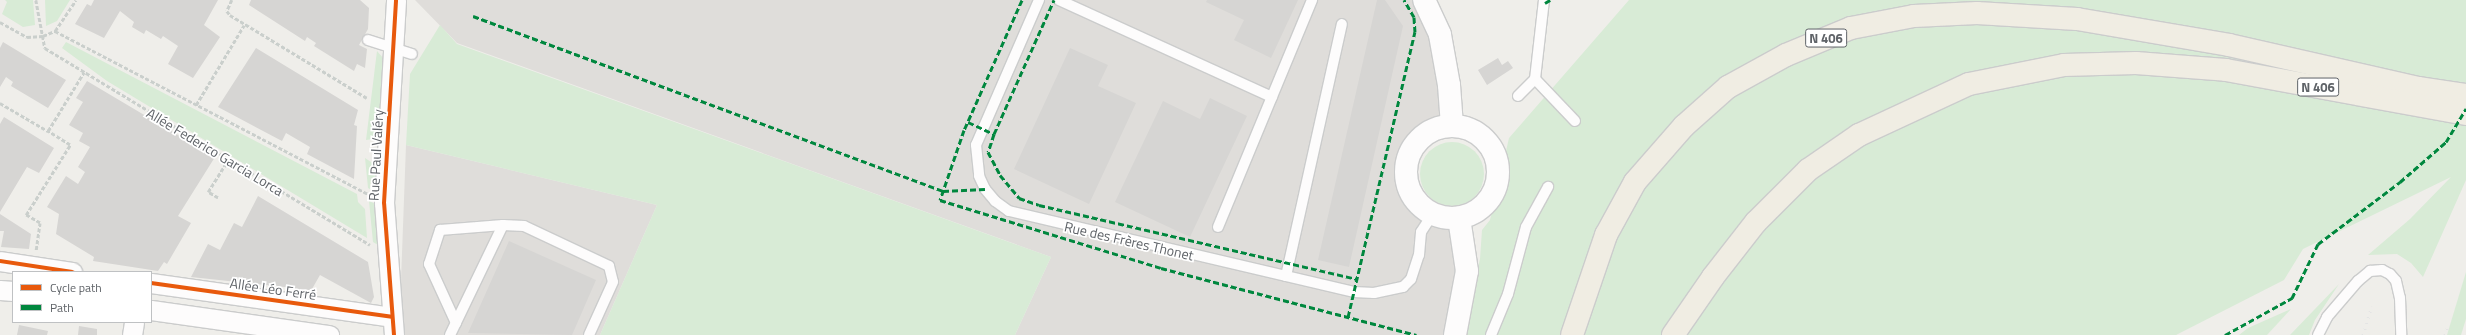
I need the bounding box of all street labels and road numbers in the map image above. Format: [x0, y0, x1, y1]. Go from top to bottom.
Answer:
road number: N 406 [1805, 27, 1847, 49]
road number: N 406 [2297, 76, 2339, 98]
street label: Allée Federico Garcia Lorca [144, 104, 286, 200]
street label: Rue Paul Valéry [365, 109, 387, 201]
street label: Rue des Frères Thonet [1063, 218, 1195, 264]
street label: Allée Léo Ferré [229, 275, 317, 303]

